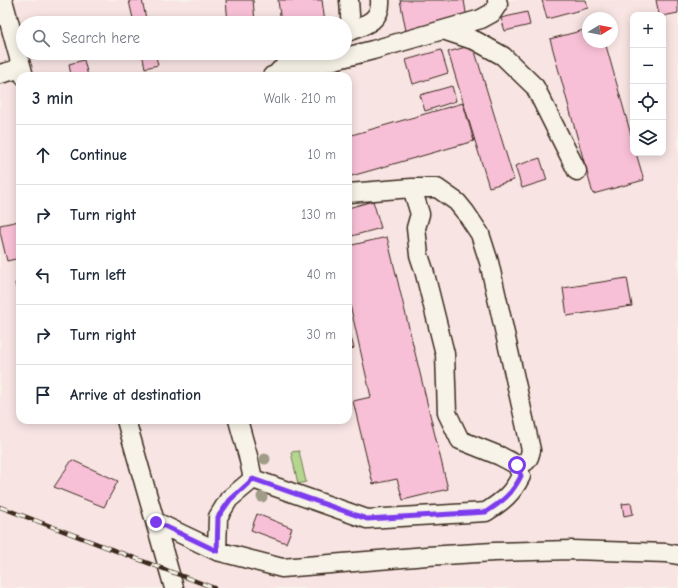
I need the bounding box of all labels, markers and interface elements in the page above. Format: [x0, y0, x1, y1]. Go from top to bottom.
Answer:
north arrow [582, 12, 618, 48]
map controls [630, 12, 666, 156]
button: + [630, 12, 666, 48]
search box [16, 16, 352, 60]
icon: search [30, 27, 52, 49]
text: Search here [62, 29, 140, 47]
button: − [630, 48, 666, 84]
button: locate [630, 84, 666, 120]
text: 3 min [32, 89, 73, 108]
text: Walk · 210 m [264, 91, 336, 106]
button: layers [630, 120, 666, 156]
icon: ahead [32, 144, 54, 166]
text: Continue [70, 146, 127, 164]
text: 10 m [308, 147, 336, 162]
icon: right [32, 204, 54, 226]
text: Turn right [70, 206, 136, 224]
text: 130 m [301, 207, 336, 222]
icon: left [32, 264, 54, 286]
text: Turn left [70, 266, 126, 284]
text: 40 m [307, 267, 336, 282]
icon: right [32, 324, 54, 346]
text: Turn right [70, 326, 136, 344]
text: 30 m [306, 327, 336, 342]
icon: arrive [32, 384, 54, 406]
text: Arrive at destination [70, 386, 201, 404]
route start [508, 456, 526, 474]
route end [147, 513, 165, 531]

